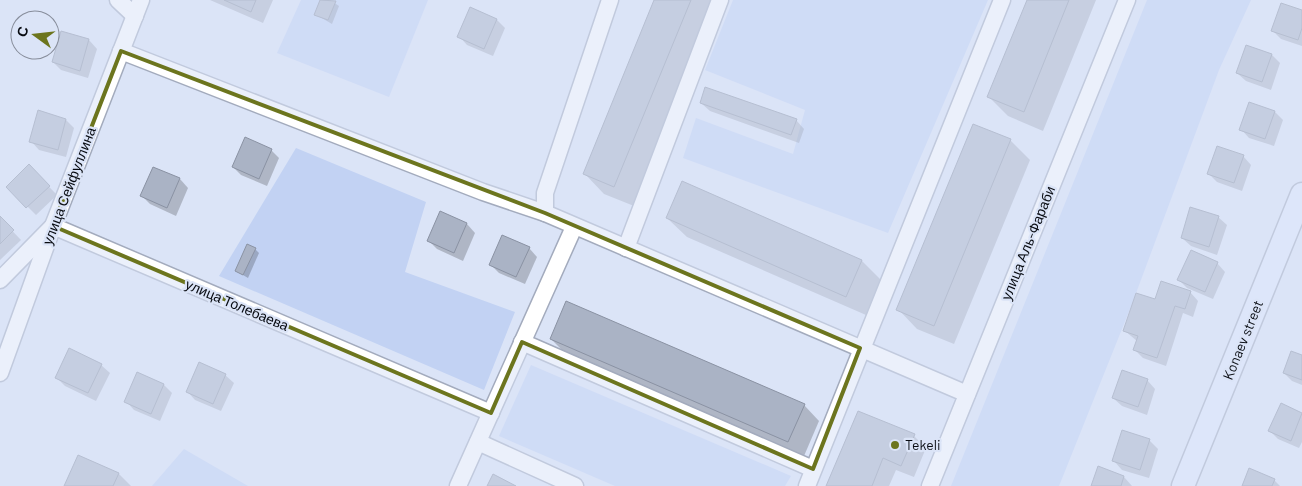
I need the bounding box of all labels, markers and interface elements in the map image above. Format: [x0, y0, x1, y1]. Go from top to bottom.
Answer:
north arrow [10, 10, 60, 60]
text: С [12, 24, 31, 39]
street label: улица Сейфуллина [38, 124, 99, 247]
street label: улица Аль-Фараби [997, 183, 1058, 302]
street label: улица Толебаева [183, 275, 292, 334]
street label: Konaev street [1219, 298, 1266, 382]
place label: Tekeli [905, 436, 940, 453]
marker: Tekeli [889, 439, 901, 451]

